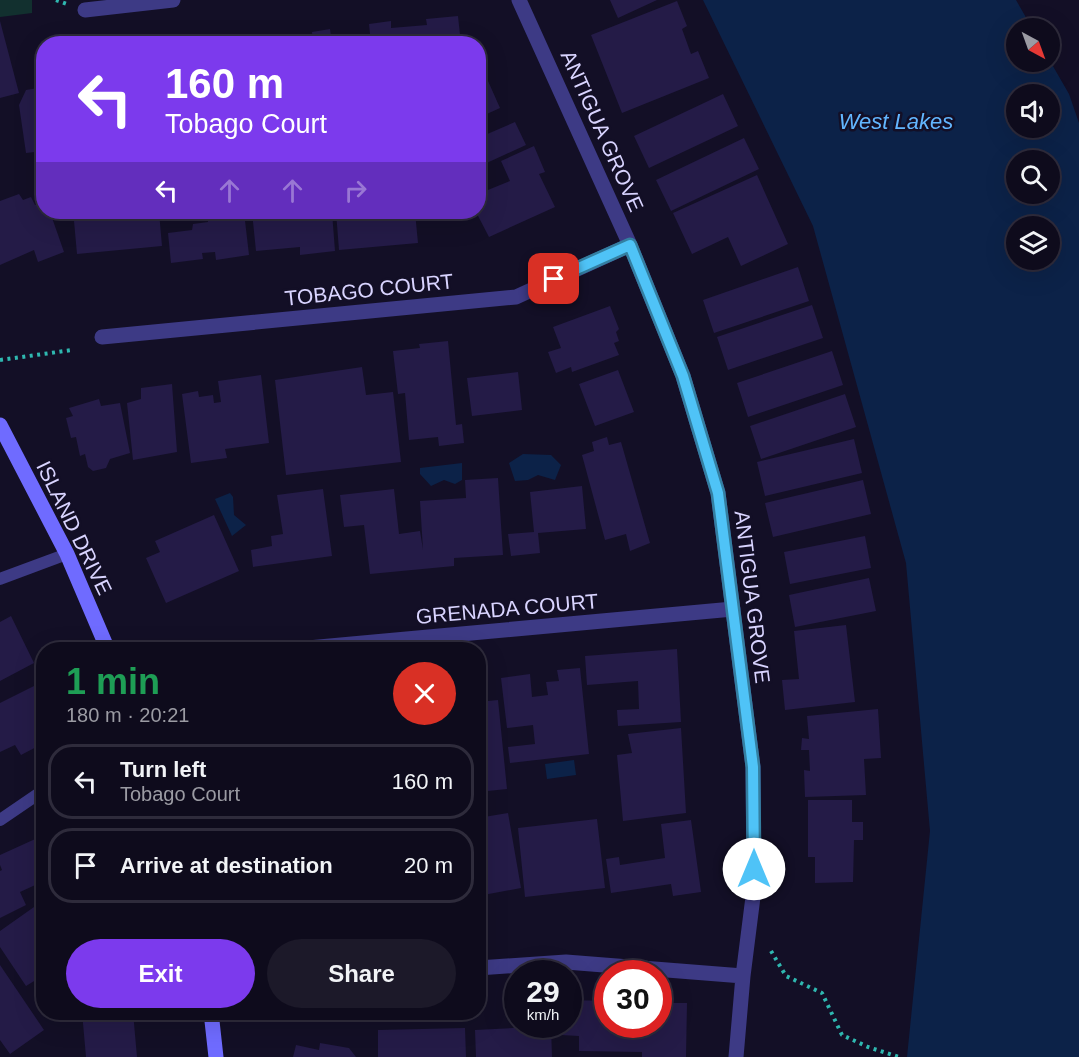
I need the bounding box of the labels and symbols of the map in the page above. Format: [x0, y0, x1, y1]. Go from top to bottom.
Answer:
north arrow [1006, 18, 1060, 72]
street label: ANTIGUA GROVE [557, 47, 648, 215]
water label: West Lakes [839, 109, 953, 134]
pin [528, 253, 579, 304]
street label: TOBAGO COURT [283, 269, 455, 310]
street label: ISLAND DRIVE [32, 457, 117, 598]
street label: ANTIGUA GROVE [730, 509, 775, 685]
street label: GRENADA COURT [415, 589, 599, 628]
position arrow [722, 837, 786, 901]
speed limit sign: 30 [594, 960, 672, 1038]

